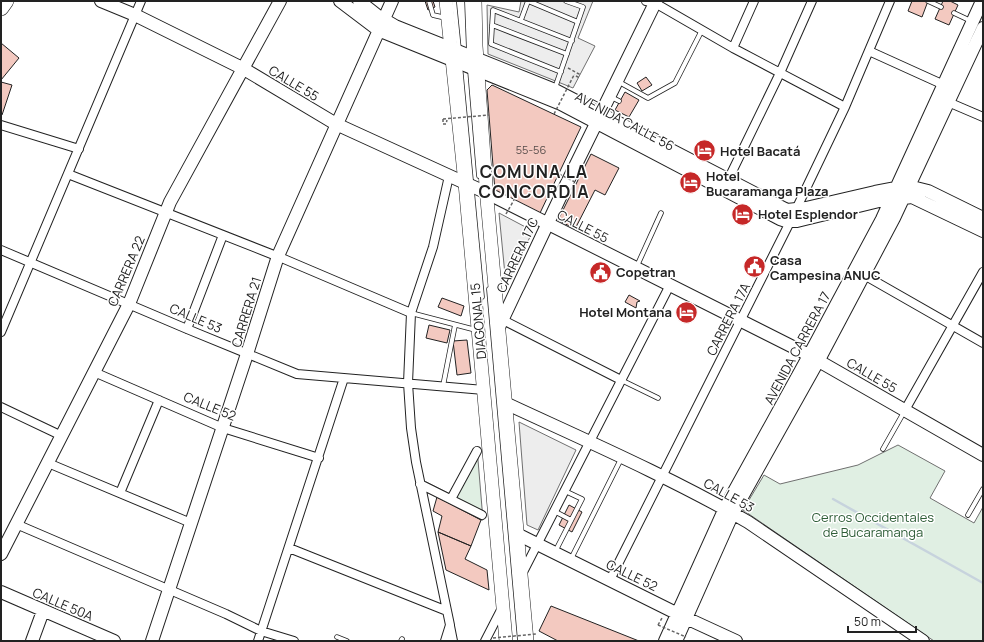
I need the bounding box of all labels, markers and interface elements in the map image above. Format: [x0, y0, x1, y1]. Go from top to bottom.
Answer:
street label: CALLE 55 [266, 61, 322, 105]
street label: AVENIDA CALLE 56 [572, 87, 678, 155]
hotel icon: Hotel Bacatá [691, 138, 717, 164]
house number: 55-56 [516, 142, 546, 157]
place label: Hotel Bacatá [720, 142, 800, 160]
district label: COMUNA LA CONCORDIA [478, 160, 590, 203]
place label: Hotel Bucaramanga Plaza [706, 167, 829, 200]
hotel icon: Hotel Bucaramanga Plaza [677, 170, 703, 196]
hotel icon: Hotel Esplendor [730, 201, 756, 227]
street label: CALLE 55 [554, 205, 612, 247]
place label: Hotel Esplendor [758, 205, 858, 223]
street label: CARRERA 17C [492, 214, 542, 296]
street label: CARRERA 22 [103, 233, 149, 309]
place label: Casa Campesina ANUC [770, 251, 881, 284]
public building icon: Casa Campesina ANUC [742, 254, 768, 280]
public building icon: Copetran [588, 259, 614, 285]
place label: Copetran [616, 263, 676, 281]
street label: CARRERA 21 [227, 275, 265, 349]
street label: CARRERA 17A [702, 280, 754, 358]
street label: DIAGONAL 15 [466, 282, 490, 360]
street label: AVENIDA CARRERA 17 [760, 288, 834, 408]
street label: CALLE 53 [167, 299, 225, 337]
hotel icon: Hotel Montana [674, 299, 700, 325]
place label: Hotel Montana [579, 303, 672, 321]
street label: CALLE 55 [843, 353, 901, 397]
street label: CALLE 52 [181, 387, 239, 425]
street label: CALLE 53 [700, 474, 758, 516]
park label: Cerros Occidentales de Bucaramanga [812, 508, 934, 541]
street label: CALLE 52 [603, 555, 661, 595]
street label: CALLE 50A [30, 583, 96, 625]
scale bar [848, 608, 916, 634]
text: 50 m [854, 613, 881, 630]

